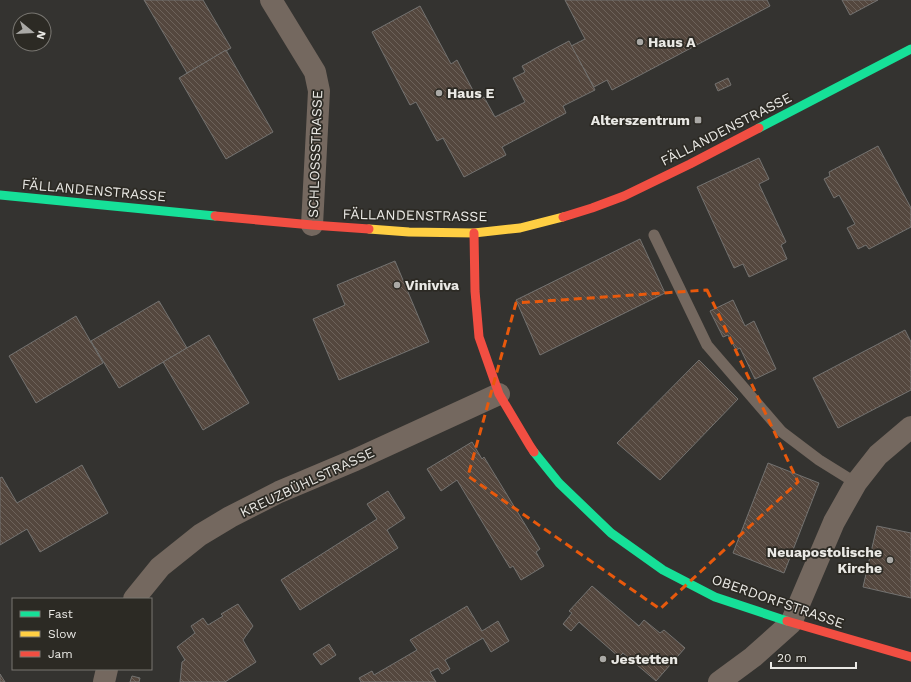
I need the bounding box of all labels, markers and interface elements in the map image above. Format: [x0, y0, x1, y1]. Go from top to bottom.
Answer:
north arrow [12, 12, 52, 52]
text: N [34, 29, 48, 41]
place label: Haus A [648, 34, 696, 50]
marker: Haus A [635, 37, 645, 47]
place label: Haus E [447, 85, 495, 101]
marker: Haus E [434, 88, 444, 98]
street label: FÄLLANDENSTRASSE [658, 89, 794, 169]
street label: SCHLOSSSTRASSE [305, 90, 325, 218]
place label: Alterszentrum [591, 112, 690, 128]
marker: Alterszentrum [693, 115, 703, 125]
street label: FÄLLANDENSTRASSE [21, 176, 167, 204]
street label: FÄLLANDENSTRASSE [343, 206, 488, 224]
place label: Viniviva [405, 277, 460, 293]
marker: Viniviva [392, 280, 402, 290]
street label: KREUZBÜHLSTRASSE [237, 444, 377, 520]
place label: Neuapostolische Kirche [767, 544, 882, 576]
marker: Neuapostolische Kirche [885, 555, 895, 565]
street label: OBERDORFSTRASSE [710, 571, 846, 631]
legend [12, 598, 152, 670]
text: Fast [48, 607, 73, 621]
text: Slow [48, 627, 76, 641]
scale bar [771, 644, 856, 670]
text: Jam [48, 647, 73, 661]
place label: Jestetten [611, 651, 678, 667]
text: 20 m [777, 651, 807, 665]
marker: Jestetten [598, 654, 608, 664]

